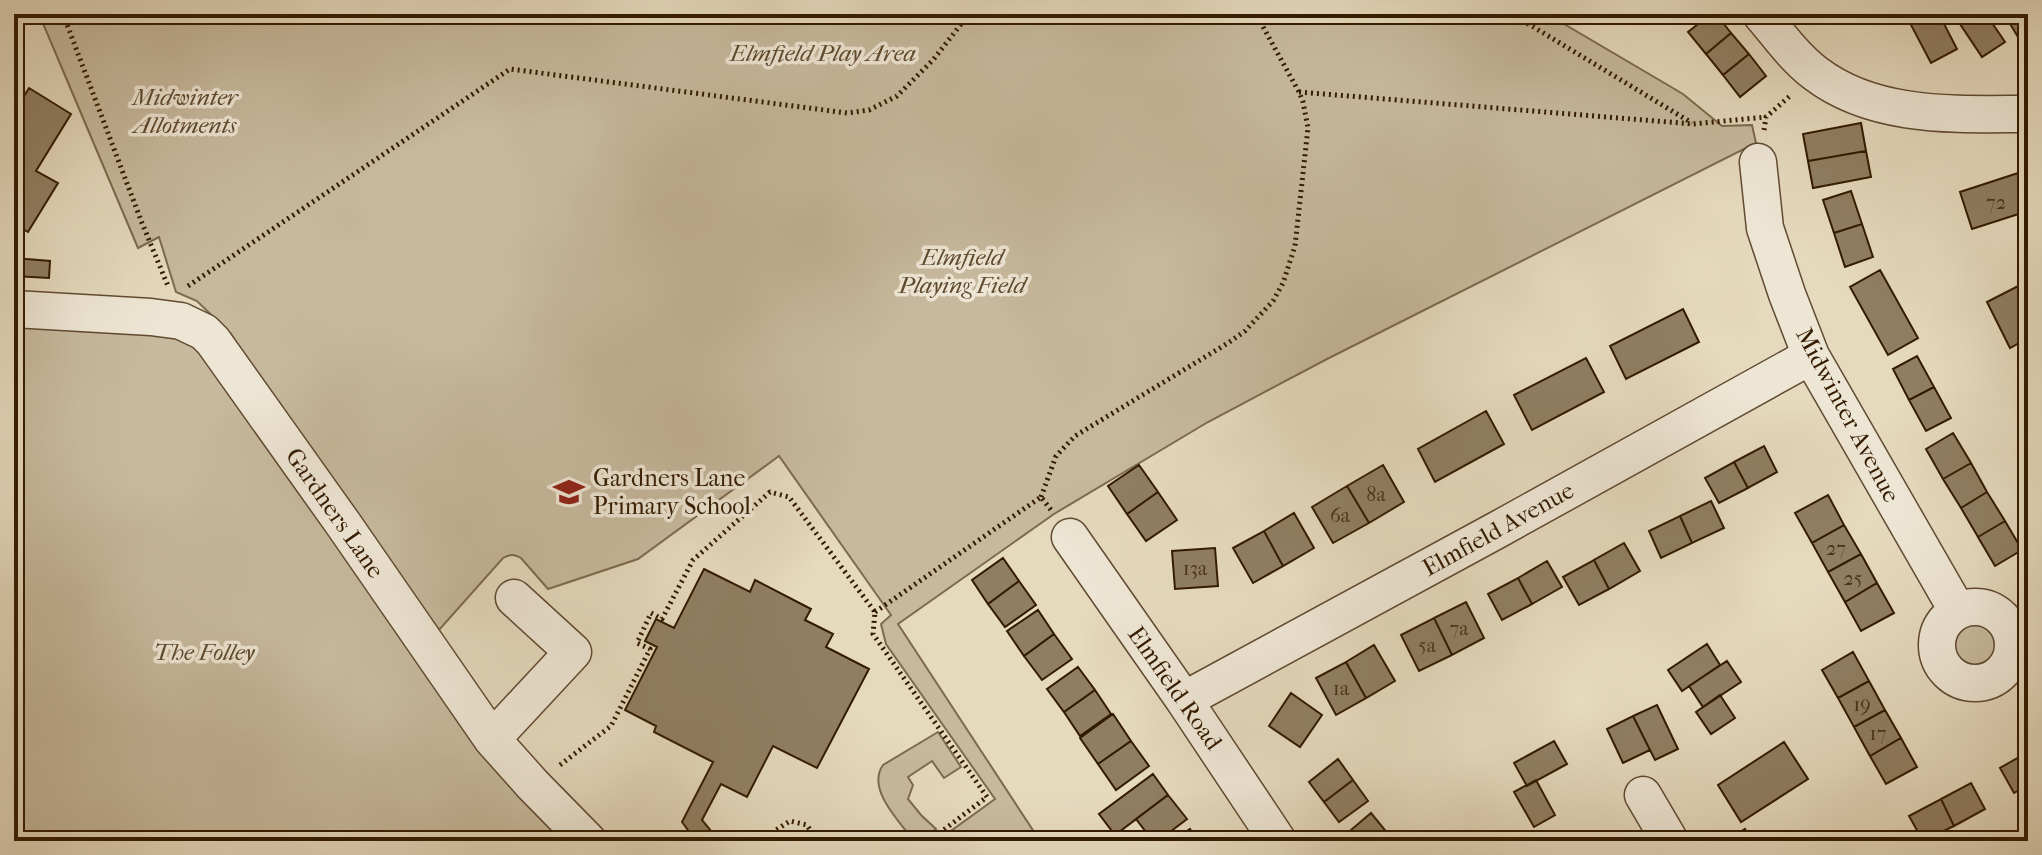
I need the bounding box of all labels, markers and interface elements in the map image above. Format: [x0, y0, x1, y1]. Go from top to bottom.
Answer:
park label: Elmfield Play Area [728, 39, 916, 67]
park label: Midwinter Allotments [130, 83, 240, 139]
house number: 72 [1986, 191, 2006, 214]
park label: Elmfield Playing Field [897, 243, 1028, 299]
street label: Midwinter Avenue [1790, 323, 1906, 507]
street label: Gardners Lane [280, 443, 390, 584]
place label: Gardners Lane Primary School [593, 464, 751, 520]
school or university icon: Gardners Lane Primary School [552, 475, 586, 509]
street label: Elmfield Avenue [1418, 476, 1579, 582]
house number: 8a [1366, 483, 1386, 506]
house number: 6a [1330, 504, 1351, 527]
house number: 27 [1826, 537, 1846, 560]
house number: 13a [1183, 557, 1208, 580]
house number: 25 [1844, 567, 1862, 590]
house number: 7a [1450, 617, 1469, 640]
street label: Elmfield Road [1122, 621, 1228, 756]
house number: 5a [1418, 634, 1437, 657]
park label: The Folley [153, 638, 256, 666]
house number: 1a [1333, 677, 1350, 700]
house number: 19 [1853, 693, 1871, 716]
house number: 17 [1870, 722, 1887, 745]

